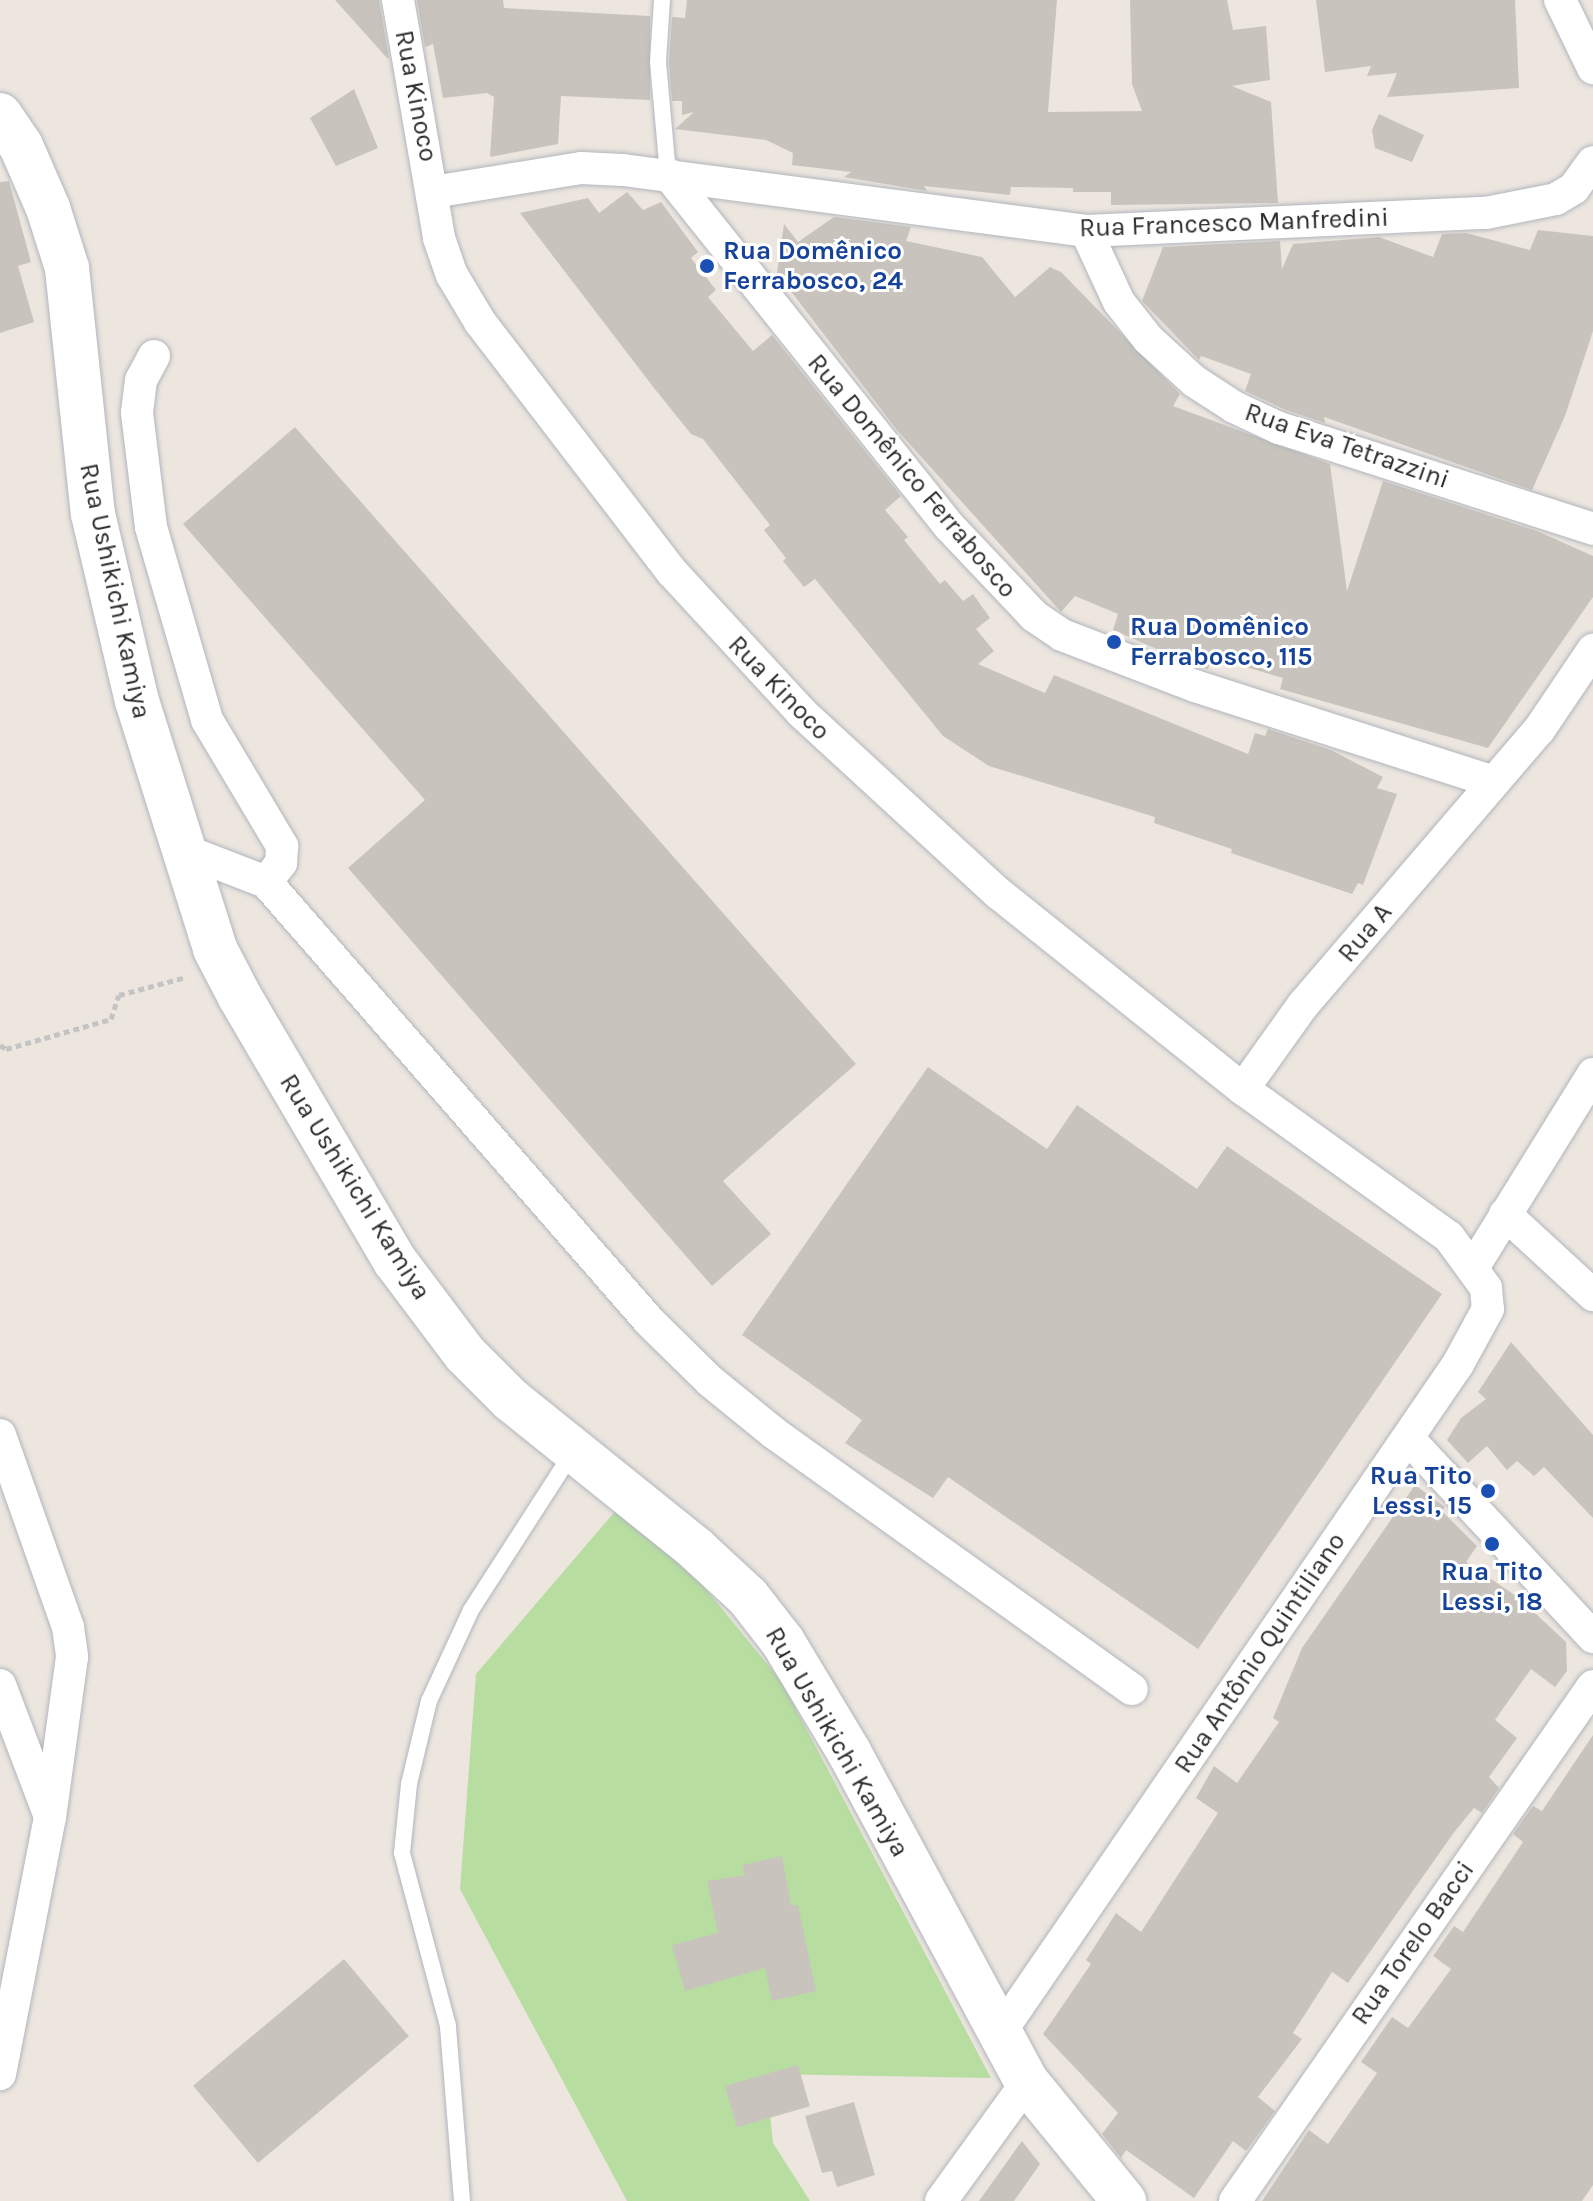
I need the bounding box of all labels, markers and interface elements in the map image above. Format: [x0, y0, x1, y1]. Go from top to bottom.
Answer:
street label: Rua Kinoco [388, 28, 444, 164]
street label: Rua Francesco Manfredini [1079, 202, 1389, 244]
place label: Rua Domênico Ferrabosco, 24 [723, 235, 903, 296]
marker: Rua Domênico Ferrabosco, 24 [698, 257, 716, 275]
street label: Rua Domênico Ferrabosco [801, 348, 1023, 604]
street label: Rua Eva Tetrazzini [1241, 396, 1453, 496]
street label: Rua Ushikichi Kamiya [73, 460, 157, 722]
place label: Rua Domênico Ferrabosco, 115 [1130, 611, 1312, 672]
street label: Rua Kinoco [722, 629, 836, 747]
marker: Rua Domênico Ferrabosco, 115 [1105, 633, 1123, 651]
street label: Rua A [1331, 897, 1399, 969]
street label: Rua Ushikichi Kamiya [273, 1068, 437, 1306]
place label: Rua Tito Lessi, 15 [1370, 1460, 1472, 1522]
marker: Rua Tito Lessi, 15 [1479, 1482, 1497, 1500]
street label: Rua Antônio Quintiliano [1168, 1527, 1352, 1779]
marker: Rua Tito Lessi, 18 [1483, 1535, 1501, 1553]
place label: Rua Tito Lessi, 18 [1441, 1556, 1543, 1618]
street label: Rua Ushikichi Kamiya [758, 1622, 916, 1862]
street label: Rua Torelo Bacci [1345, 1855, 1481, 2031]

